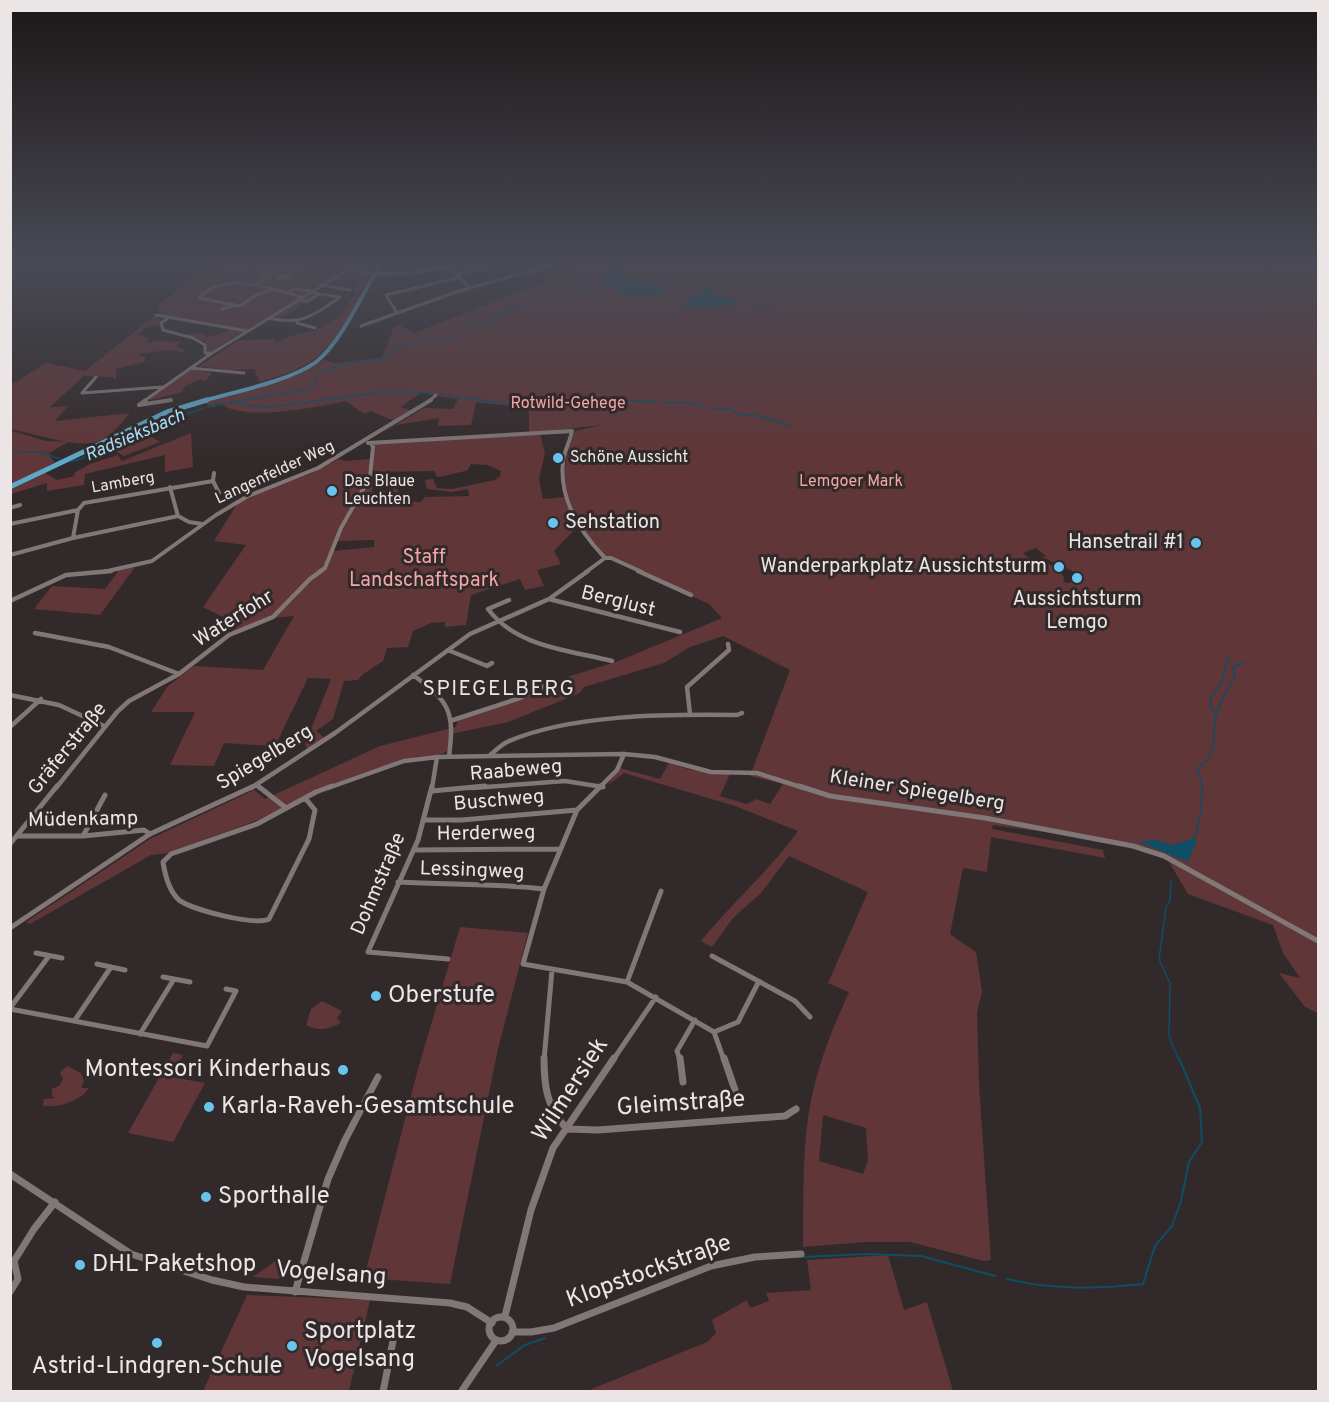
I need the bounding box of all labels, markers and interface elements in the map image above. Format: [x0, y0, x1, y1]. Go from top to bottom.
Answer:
park label: Rotwild-Gehege [510, 394, 626, 414]
water label: Radsieksbach [81, 404, 189, 467]
street label: Langenfelder Weg [212, 437, 338, 509]
place label: Schöne Aussicht [570, 448, 688, 468]
marker: Schöne Aussicht [551, 451, 565, 465]
street label: Lamberg [90, 468, 156, 498]
place label: Das Blaue Leuchten [344, 472, 415, 510]
park label: Lemgoer Mark [799, 472, 903, 492]
marker: Das Blaue Leuchten [325, 484, 339, 498]
place label: Sehstation [565, 510, 660, 536]
marker: Sehstation [546, 516, 560, 530]
place label: Hansetrail #1 [1068, 530, 1184, 556]
marker: Hansetrail #1 [1189, 536, 1203, 550]
park label: Staff Landschaftspark [349, 545, 499, 594]
place label: Wanderparkplatz Aussichtsturm [760, 554, 1047, 580]
marker: Wanderparkplatz Aussichtsturm [1052, 560, 1066, 574]
marker: Aussichtsturm Lemgo [1070, 571, 1084, 585]
street label: Berglust [578, 580, 658, 624]
street label: Waterfohr [189, 584, 279, 654]
place label: Aussichtsturm Lemgo [1012, 587, 1142, 636]
district label: SPIEGELBERG [422, 676, 576, 703]
street label: Gräferstraße [23, 697, 113, 801]
street label: Spiegelberg [212, 719, 318, 797]
street label: Raabeweg [469, 754, 563, 788]
street label: Kleiner Spiegelberg [828, 764, 1006, 818]
street label: Buschweg [452, 784, 546, 818]
street label: Müdenkamp [28, 806, 138, 834]
street label: Herderweg [436, 820, 536, 848]
street label: Dohmstraße [346, 829, 412, 939]
street label: Lessingweg [419, 856, 525, 886]
place label: Oberstufe [388, 981, 495, 1011]
marker: Oberstufe [369, 989, 383, 1003]
street label: Wilmersiek [526, 1032, 616, 1148]
place label: Montessori Kinderhaus [85, 1055, 331, 1085]
marker: Montessori Kinderhaus [336, 1063, 350, 1077]
street label: Gleimstraße [616, 1085, 746, 1123]
place label: Karla-Raveh-Gesamtschule [221, 1092, 515, 1122]
marker: Karla-Raveh-Gesamtschule [202, 1100, 216, 1114]
place label: Sporthalle [218, 1182, 330, 1212]
marker: Sporthalle [199, 1190, 213, 1204]
street label: Klopstockstraße [562, 1228, 736, 1316]
place label: DHL Paketshop [92, 1250, 256, 1280]
street label: Vogelsang [275, 1255, 387, 1293]
marker: DHL Paketshop [73, 1258, 87, 1272]
place label: Sportplatz Vogelsang [304, 1317, 417, 1375]
marker: Astrid-Lindgren-Schule [150, 1336, 164, 1350]
marker: Sportplatz Vogelsang [285, 1339, 299, 1353]
place label: Astrid-Lindgren-Schule [32, 1352, 282, 1382]

